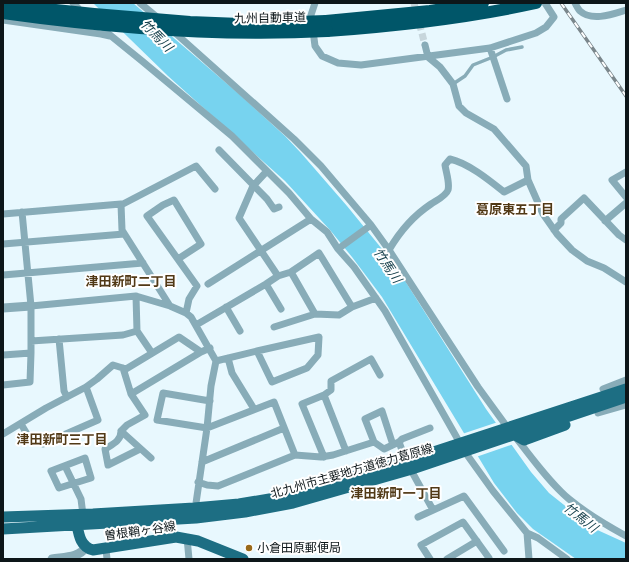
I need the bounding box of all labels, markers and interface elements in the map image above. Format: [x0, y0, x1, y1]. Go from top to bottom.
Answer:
street label: 九州自動車道 [234, 9, 306, 25]
water label: 竹馬川 [138, 16, 178, 56]
district label: 葛原東五丁目 [476, 201, 554, 217]
water label: 竹馬川 [370, 244, 407, 287]
district label: 津田新町二丁目 [85, 273, 177, 289]
district label: 津田新町三丁目 [16, 431, 108, 447]
street label: 北九州市主要地方道徳力葛原線 [269, 440, 434, 500]
district label: 津田新町一丁目 [350, 485, 442, 501]
water label: 竹馬川 [561, 499, 603, 537]
street label: 曽根鞘ヶ谷線 [103, 518, 176, 542]
place label: 小倉田原郵便局 [257, 540, 341, 554]
marker: 小倉田原郵便局 [244, 543, 254, 553]

